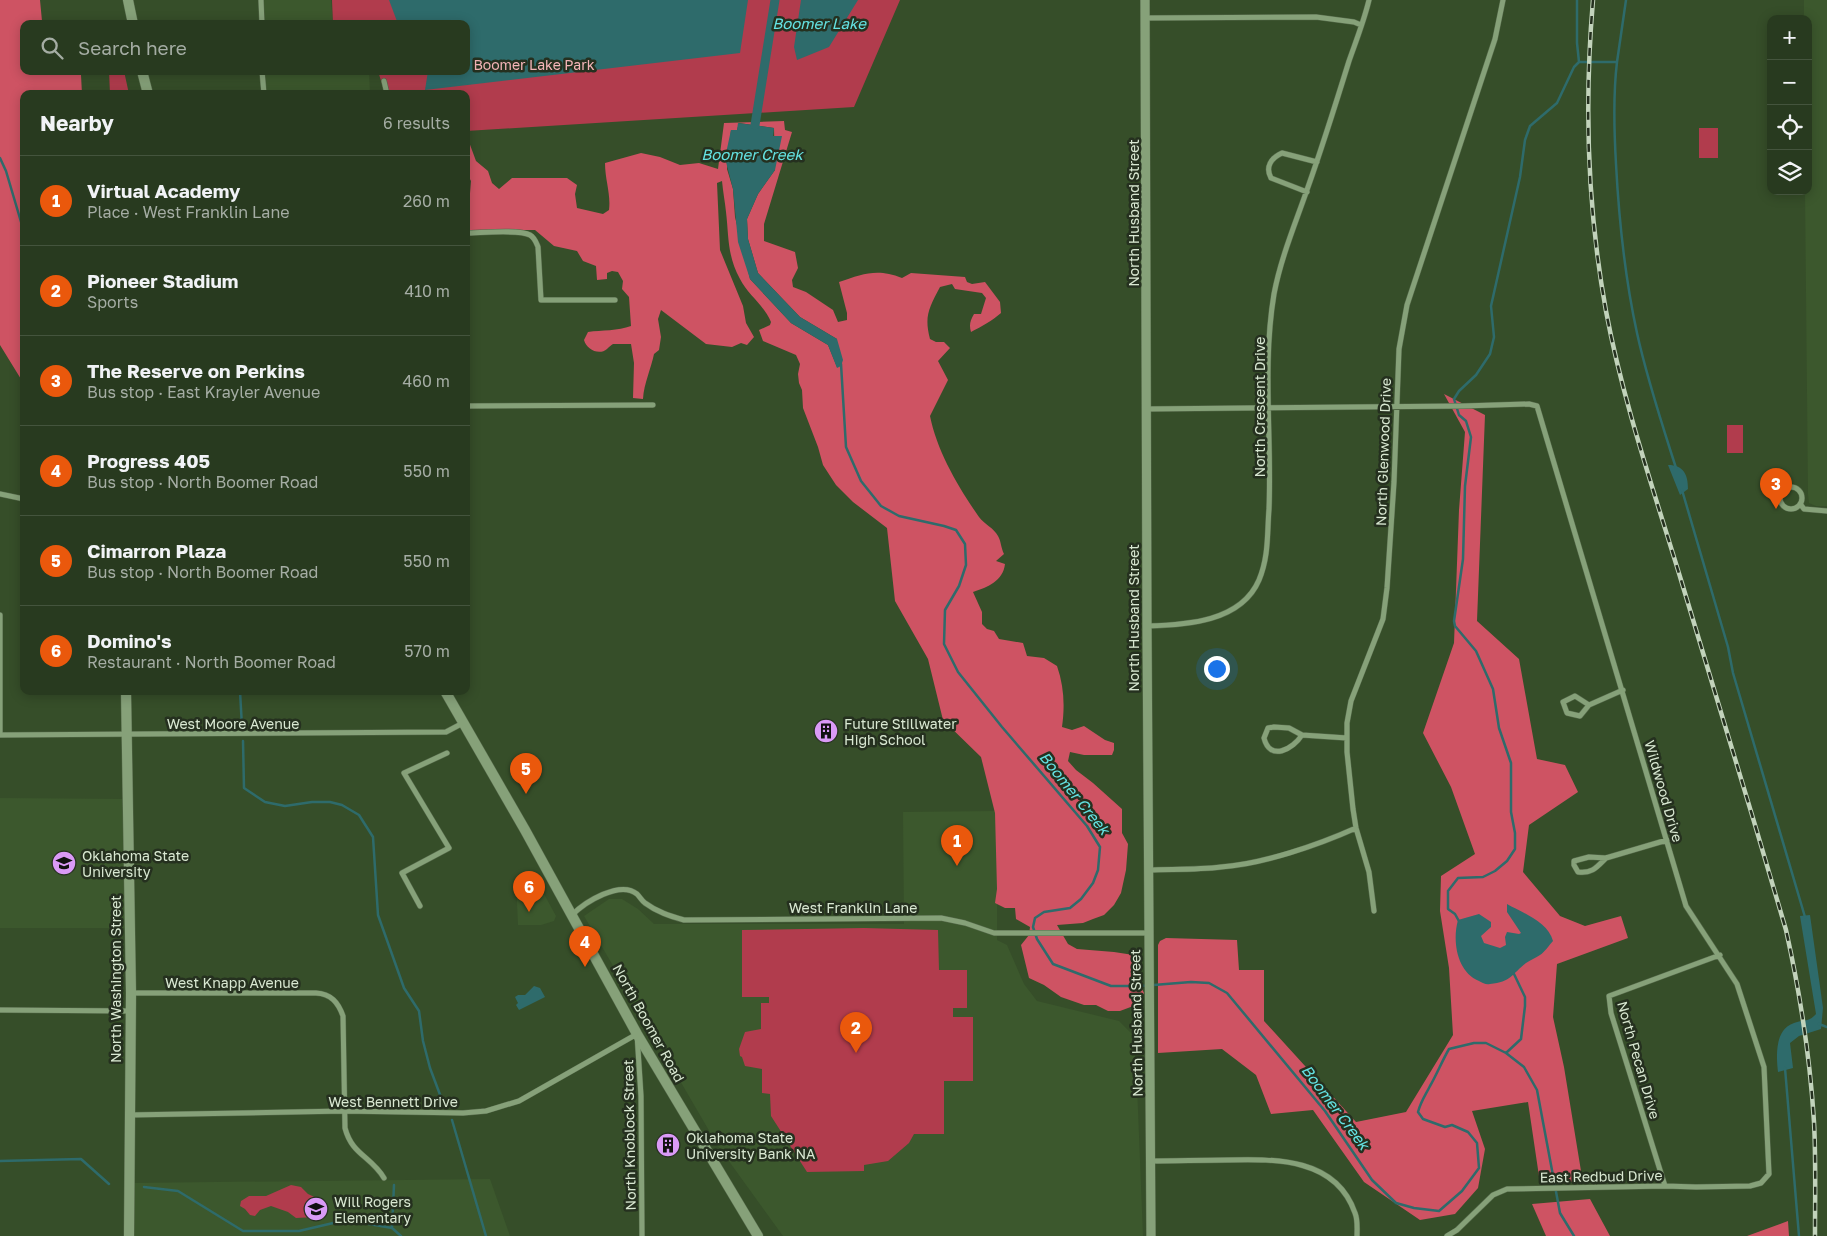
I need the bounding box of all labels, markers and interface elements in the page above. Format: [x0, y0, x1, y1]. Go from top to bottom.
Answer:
water label: Boomer Lake [772, 14, 867, 32]
map controls [1767, 15, 1812, 195]
button: + [1767, 15, 1812, 60]
search box [20, 20, 470, 75]
icon: search [38, 34, 66, 62]
text: Search here [78, 36, 187, 59]
park label: Boomer Lake Park [473, 56, 595, 73]
button: − [1767, 60, 1812, 105]
button: locate [1767, 105, 1812, 150]
text: Nearby [40, 110, 114, 136]
text: 6 results [383, 113, 450, 133]
street label: North Husband Street [1125, 139, 1142, 287]
water label: Boomer Creek [701, 145, 804, 163]
button: layers [1767, 150, 1812, 195]
text: Virtual Academy [87, 179, 240, 202]
text: 1 [52, 191, 60, 211]
text: 260 m [403, 191, 450, 211]
text: Place · West Franklin Lane [87, 202, 290, 222]
text: Pioneer Stadium [87, 269, 238, 292]
text: 2 [51, 281, 61, 301]
text: 410 m [404, 281, 450, 301]
text: Sports [87, 292, 138, 312]
street label: North Crescent Drive [1251, 337, 1268, 477]
text: The Reserve on Perkins [87, 359, 305, 382]
text: 3 [51, 371, 61, 391]
text: 460 m [402, 371, 450, 391]
street label: North Glenwood Drive [1372, 378, 1394, 526]
text: Bus stop · East Krayler Avenue [87, 382, 320, 402]
text: Progress 405 [87, 449, 210, 472]
text: 4 [51, 461, 61, 481]
text: 550 m [403, 461, 450, 481]
pin: 3 [1760, 468, 1792, 509]
text: Bus stop · North Boomer Road [87, 472, 318, 492]
text: Cimarron Plaza [87, 539, 226, 562]
street label: North Husband Street [1125, 544, 1142, 692]
text: 5 [51, 551, 61, 571]
text: 550 m [403, 551, 450, 571]
text: Bus stop · North Boomer Road [87, 562, 318, 582]
text: Domino's [87, 629, 172, 652]
text: 6 [51, 641, 61, 661]
text: 570 m [404, 641, 450, 661]
text: Restaurant · North Boomer Road [87, 652, 336, 672]
your location [1204, 656, 1230, 682]
street label: West Moore Avenue [167, 715, 299, 732]
place label: Future Stillwater High School [844, 715, 957, 748]
building icon: Future Stillwater High School [813, 718, 839, 744]
street label: Wildwood Drive [1641, 738, 1687, 844]
water label: Boomer Creek [1036, 748, 1115, 839]
pin: 5 [510, 753, 542, 794]
pin: 1 [941, 825, 973, 866]
place label: Oklahoma State University [82, 847, 189, 880]
school or university icon: Oklahoma State University [51, 850, 77, 876]
pin: 6 [513, 871, 545, 912]
street label: North Washington Street [107, 895, 124, 1063]
street label: West Franklin Lane [789, 899, 917, 916]
pin: 4 [569, 926, 601, 967]
street label: North Husband Street [1126, 949, 1146, 1097]
street label: North Boomer Road [609, 961, 689, 1085]
street label: West Knapp Avenue [165, 974, 299, 991]
street label: North Pecan Drive [1614, 999, 1664, 1121]
pin: 2 [840, 1012, 872, 1053]
street label: North Knoblock Street [619, 1059, 639, 1211]
water label: Boomer Creek [1298, 1061, 1375, 1154]
street label: West Bennett Drive [328, 1093, 458, 1110]
place label: Oklahoma State University Bank NA [686, 1129, 816, 1162]
building icon: Oklahoma State University Bank NA [655, 1132, 681, 1158]
street label: East Redbud Drive [1539, 1166, 1663, 1186]
place label: Will Rogers Elementary [334, 1193, 411, 1226]
school or university icon: Will Rogers Elementary [303, 1196, 329, 1222]

